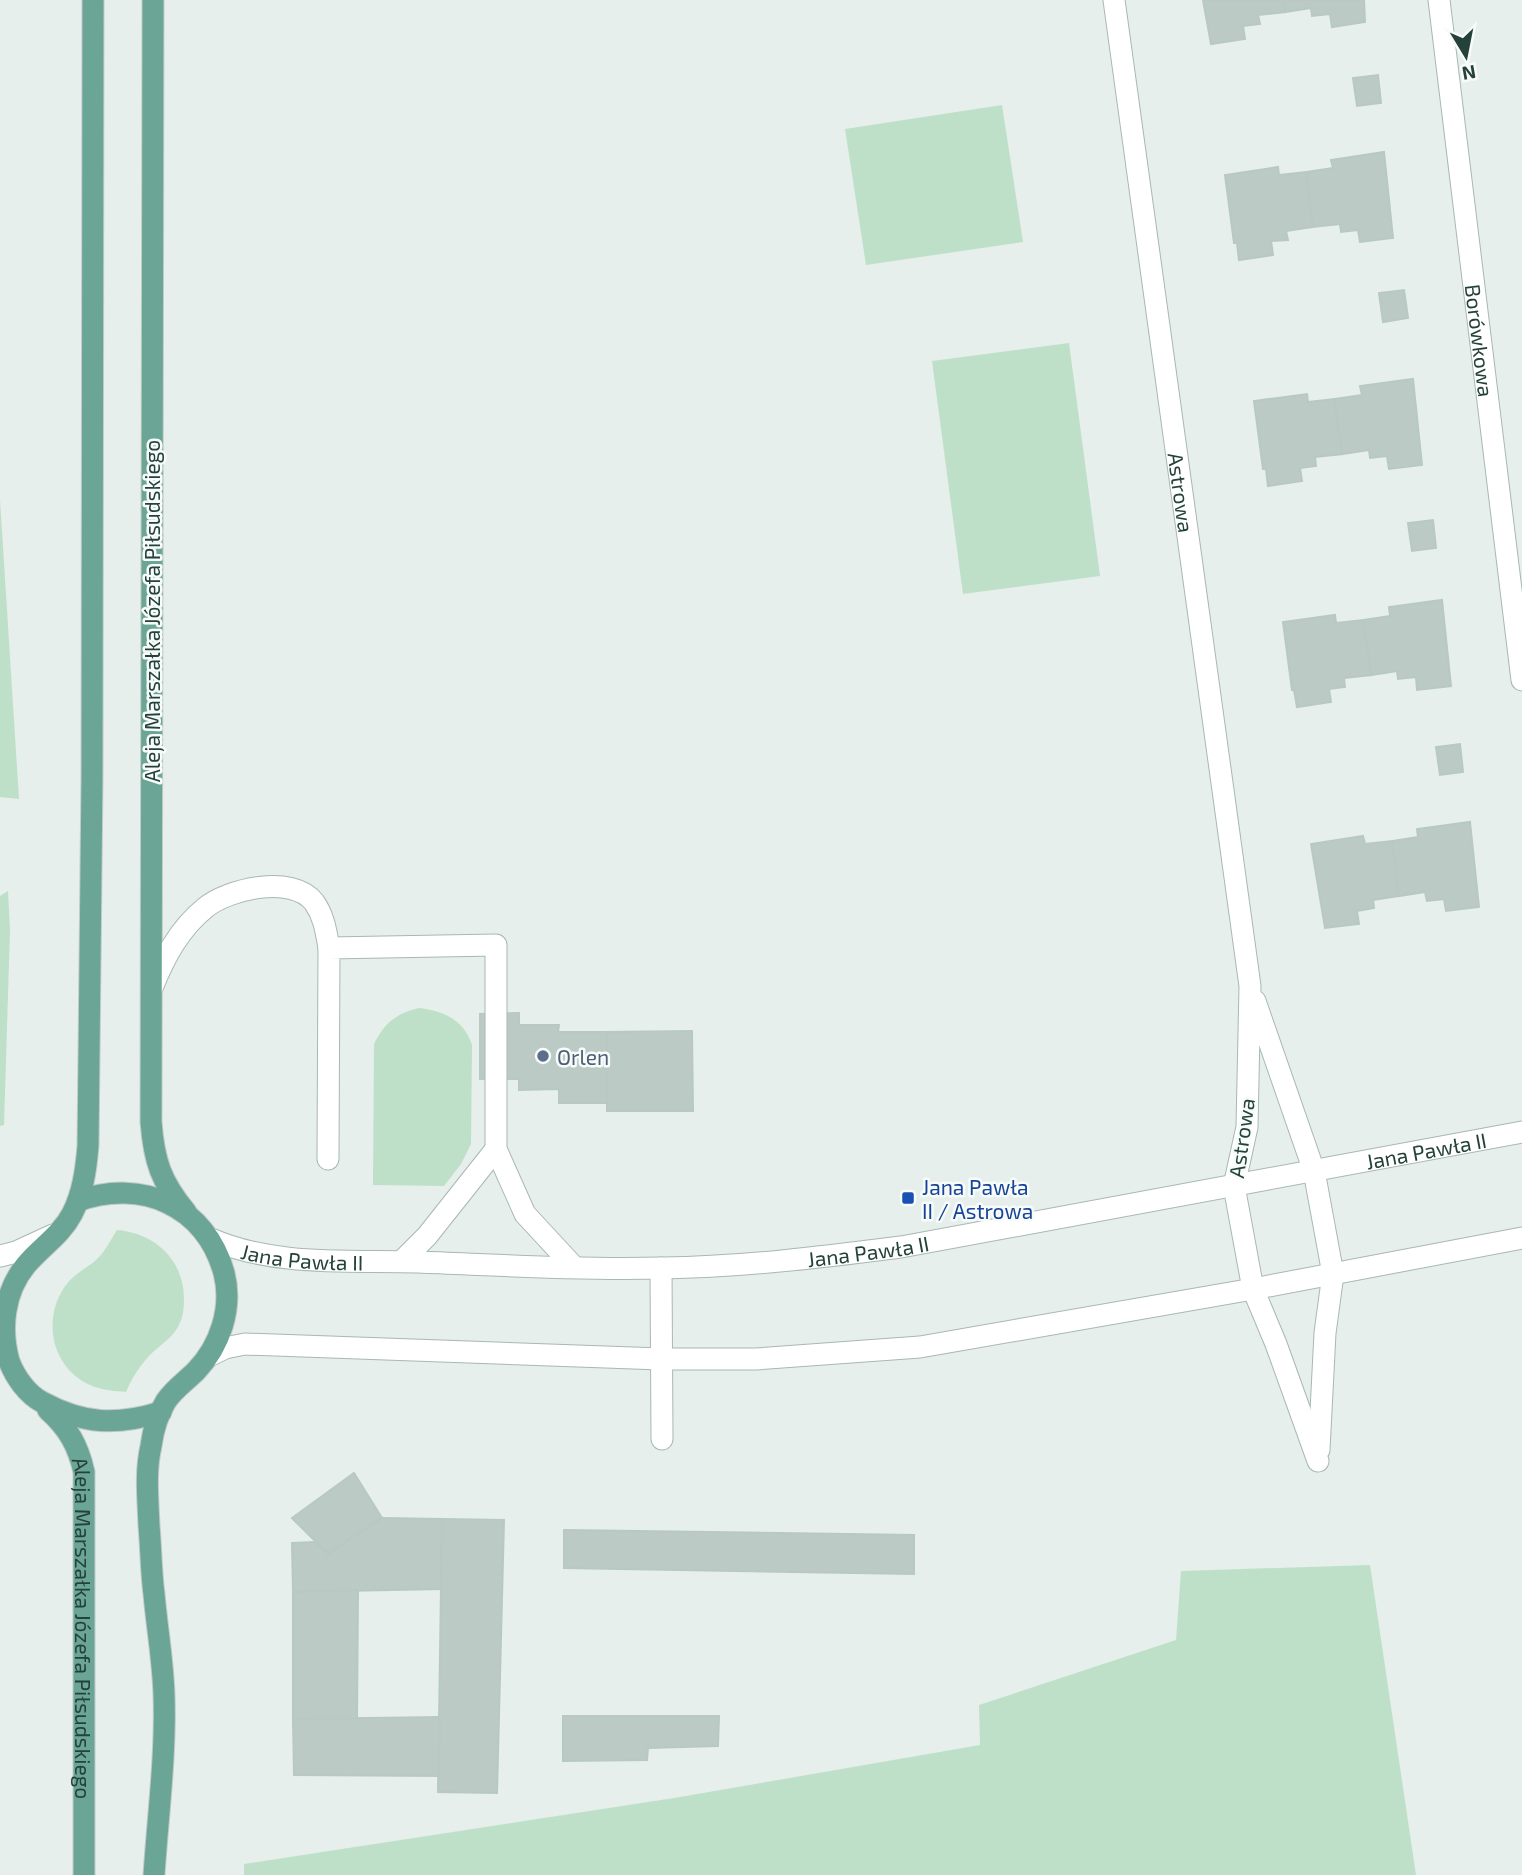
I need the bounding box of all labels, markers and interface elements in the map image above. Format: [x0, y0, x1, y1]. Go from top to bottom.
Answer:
north arrow [1431, 21, 1501, 91]
text: N [1460, 61, 1478, 86]
street label: Borówkowa [1461, 283, 1500, 398]
street label: Aleja Marszałka Józefa Piłsudskiego [139, 440, 165, 782]
street label: Astrowa [1164, 451, 1200, 534]
place label: Orlen [557, 1044, 609, 1069]
marker: Orlen [535, 1048, 551, 1064]
street label: Astrowa [1223, 1096, 1259, 1180]
street label: Jana Pawła II [1364, 1126, 1488, 1173]
place label: Jana Pawła II / Astrowa [922, 1174, 1033, 1223]
marker: Jana Pawła II / Astrowa [900, 1190, 916, 1206]
street label: Jana Pawła II [806, 1230, 931, 1271]
street label: Jana Pawła II [239, 1238, 363, 1274]
street label: Aleja Marszałka Józefa Piłsudskiego [68, 1454, 97, 1799]

